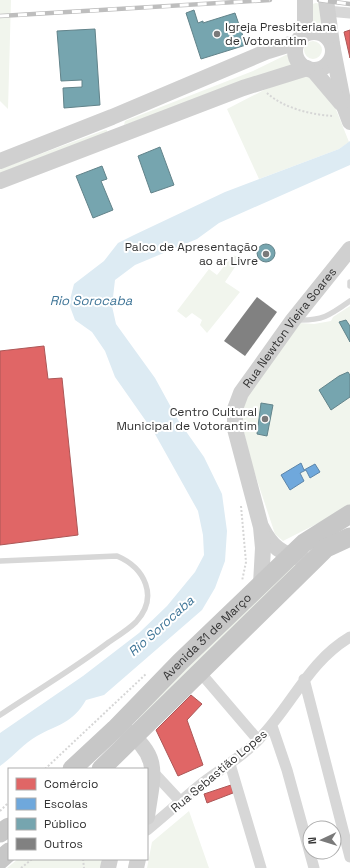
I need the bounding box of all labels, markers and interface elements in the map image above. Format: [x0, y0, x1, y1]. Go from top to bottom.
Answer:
place label: Igreja Presbiteriana de Votorantim [225, 19, 337, 49]
marker: Igreja Presbiteriana de Votorantim [212, 29, 222, 39]
place label: Palco de Apresentação ao ar Livre [125, 239, 258, 269]
marker: Palco de Apresentação ao ar Livre [261, 249, 271, 259]
street label: Rua Newton Vieira Soares [239, 264, 340, 391]
water label: Rio Sorocaba [50, 292, 133, 309]
place label: Centro Cultural Municipal de Votorantim [116, 404, 257, 434]
marker: Centro Cultural Municipal de Votorantim [260, 414, 270, 424]
street label: Avenida 31 de Março [159, 590, 255, 683]
water label: Rio Sorocaba [125, 592, 198, 660]
street label: Rua Sebastião Lopes [168, 726, 270, 816]
legend [8, 768, 148, 860]
text: Comércio [44, 776, 98, 792]
text: Escolas [44, 796, 88, 812]
text: Público [44, 816, 87, 832]
north arrow [302, 820, 342, 860]
text: Outros [44, 836, 83, 852]
text: N [305, 837, 319, 845]

